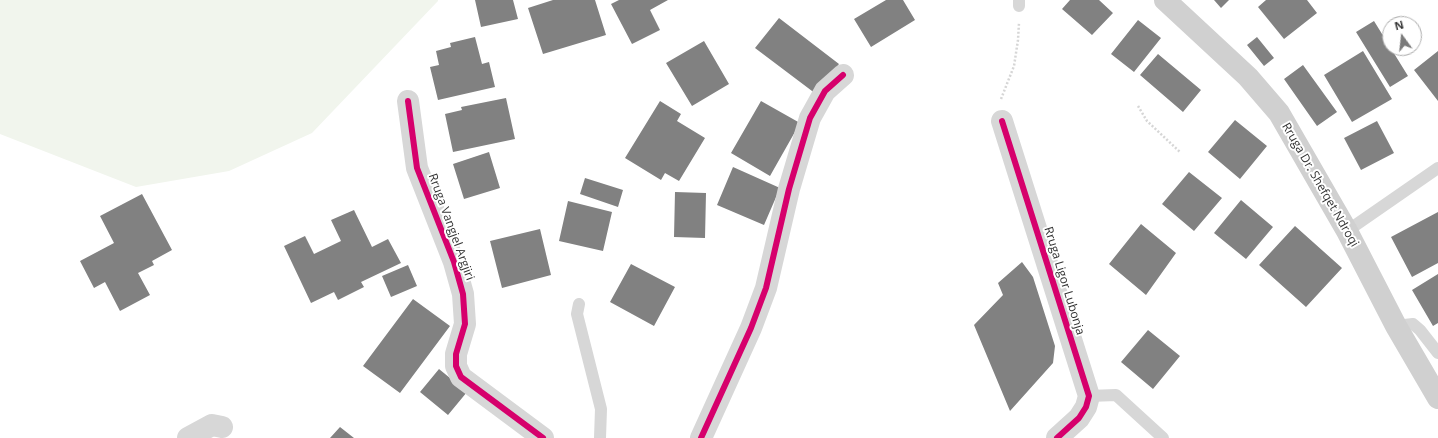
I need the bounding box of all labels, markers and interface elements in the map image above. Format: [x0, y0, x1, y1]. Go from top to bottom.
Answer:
north arrow [1382, 16, 1422, 56]
text: N [1393, 16, 1405, 33]
street label: Rruga Dr. Shefqet Ndroqi [1279, 120, 1361, 250]
street label: Rruga Vangjel Argjiri [425, 172, 477, 282]
street label: Rruga Ligor Lubonja [1041, 225, 1087, 337]

